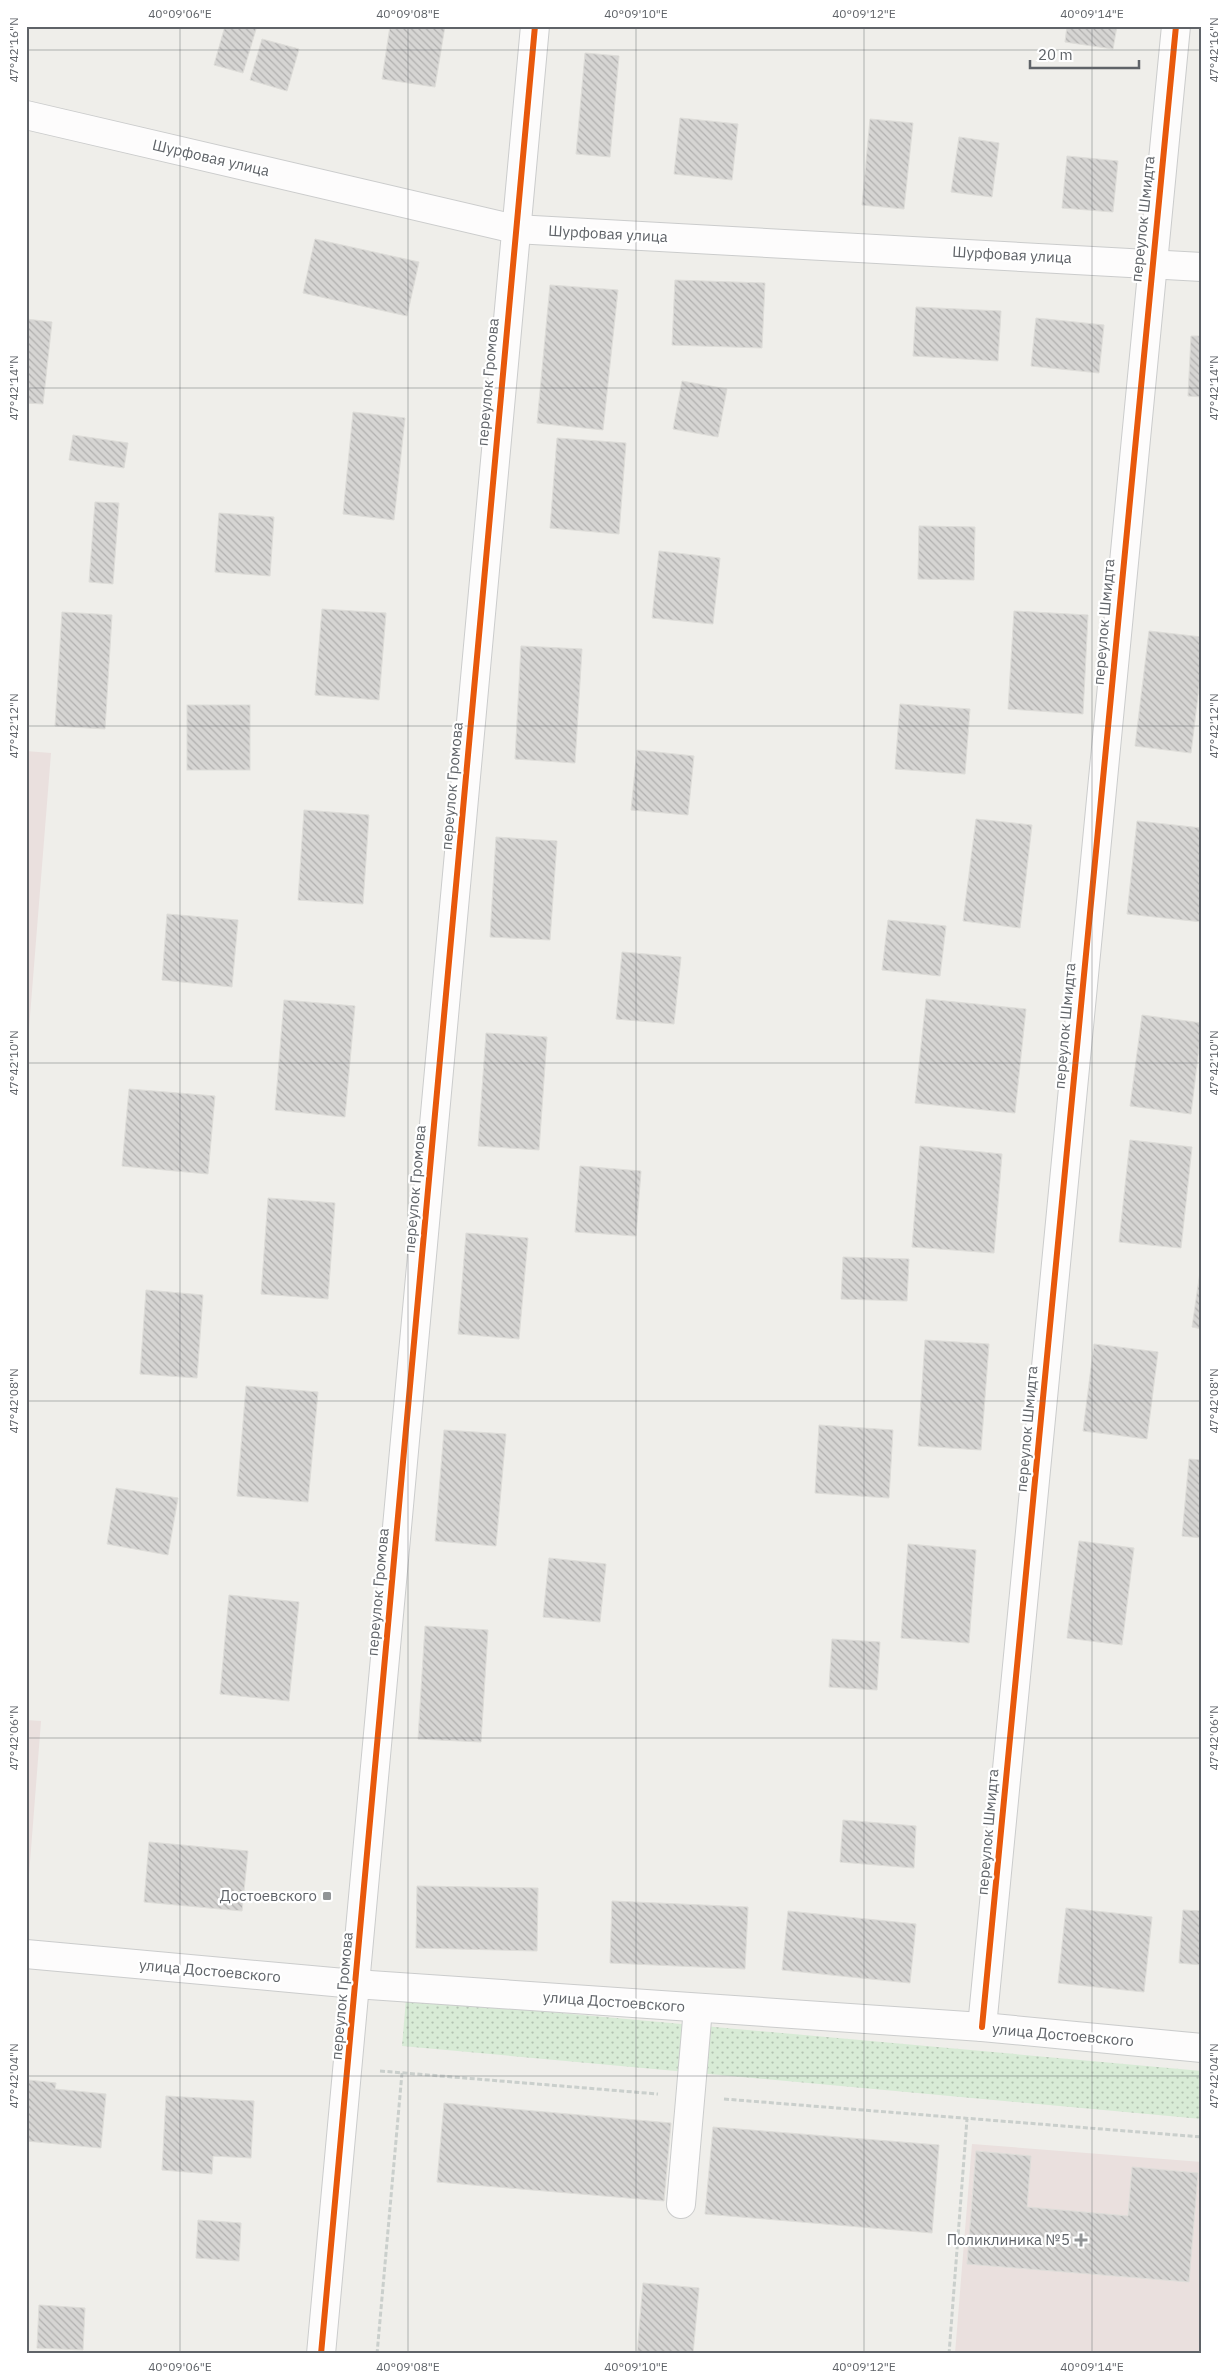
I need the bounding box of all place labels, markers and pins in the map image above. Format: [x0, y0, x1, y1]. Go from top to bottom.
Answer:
place label: Достоевского [220, 1886, 317, 1905]
marker: Достоевского [321, 1890, 333, 1902]
place label: Поликлиника №5 [947, 2230, 1070, 2249]
marker: Поликлиника №5 [1074, 2233, 1088, 2247]

